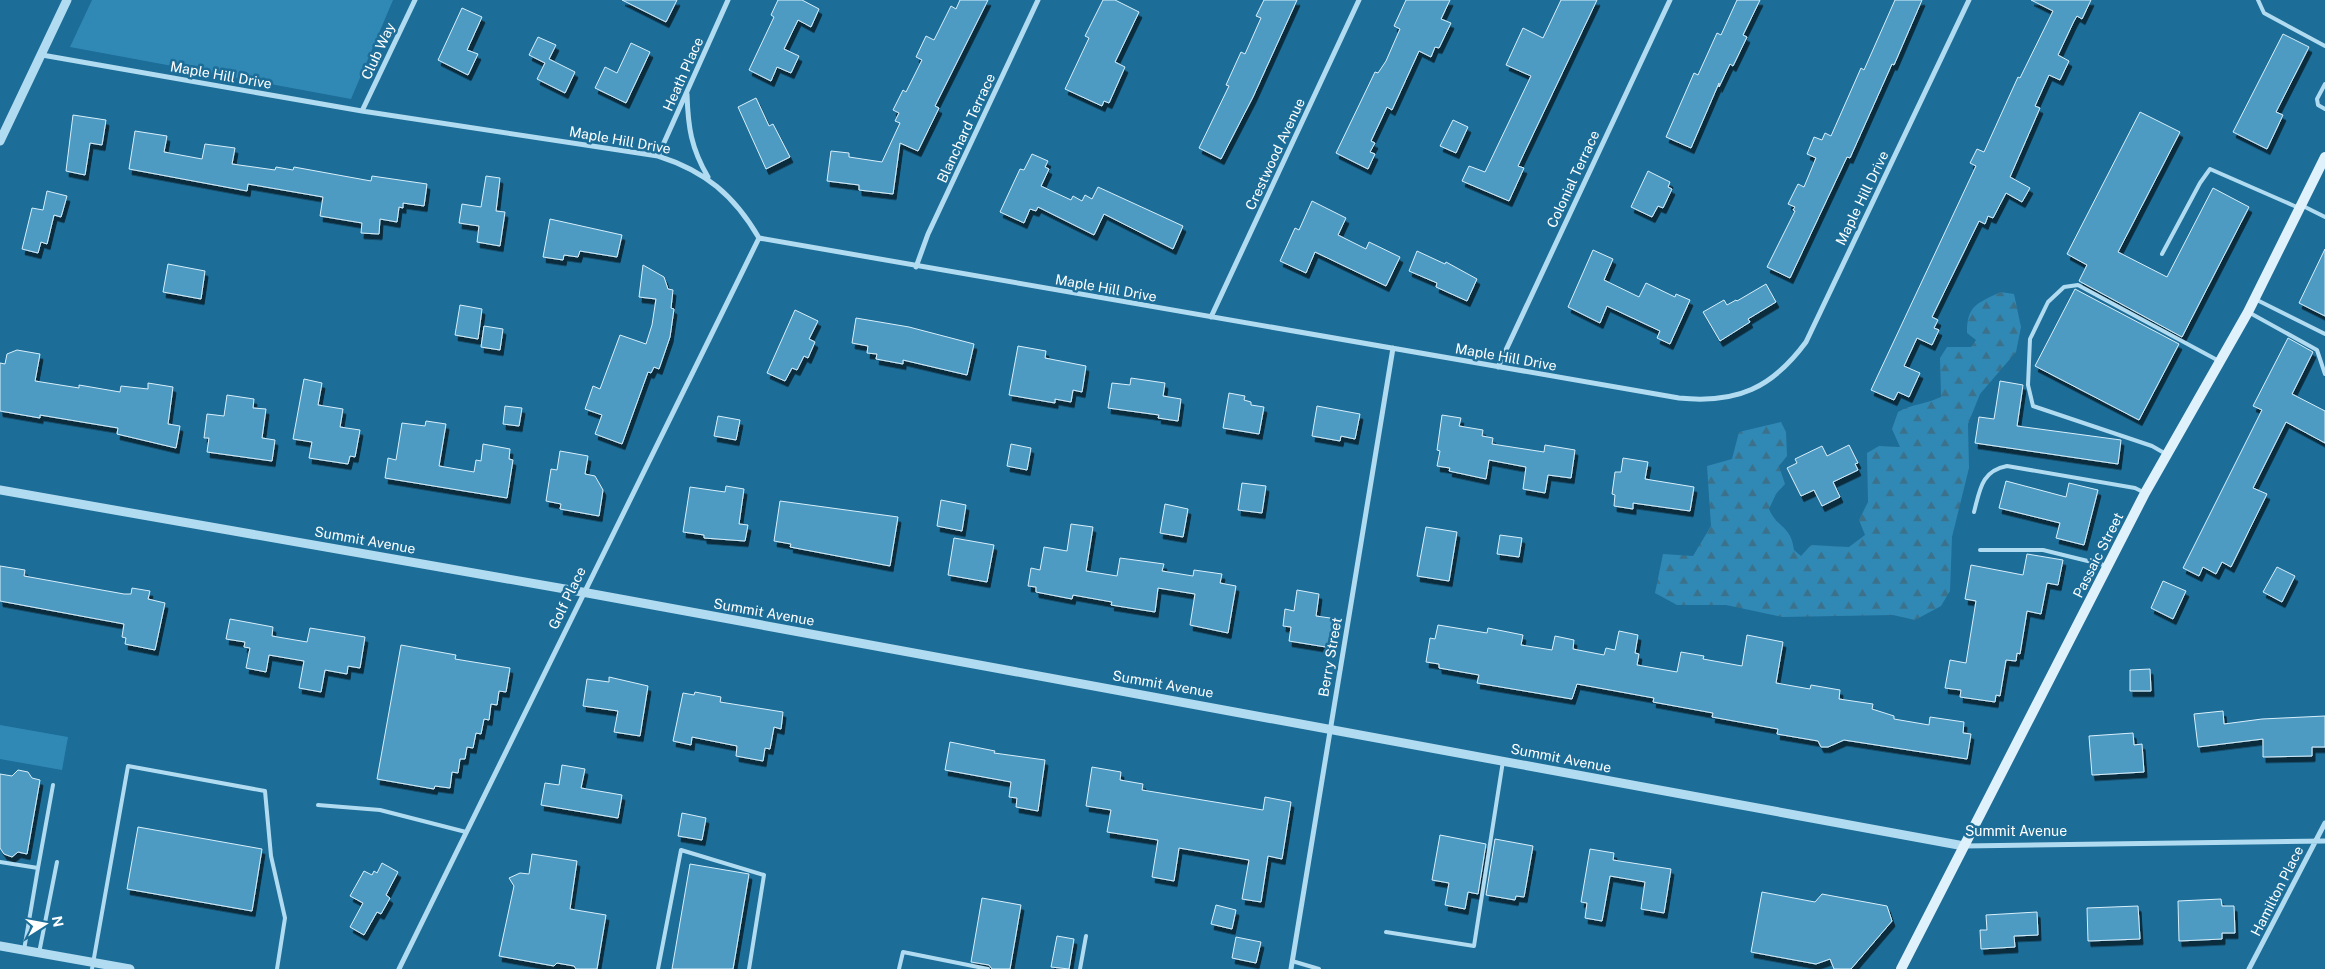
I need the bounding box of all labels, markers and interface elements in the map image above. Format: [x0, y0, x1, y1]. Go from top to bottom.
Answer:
street label: Club Way [358, 20, 398, 82]
street label: Heath Place [660, 35, 706, 113]
street label: Maple Hill Drive [169, 58, 273, 92]
street label: Blanchard Terrace [934, 71, 998, 185]
street label: Crestwood Avenue [1242, 95, 1308, 213]
street label: Maple Hill Drive [568, 123, 672, 157]
street label: Colonial Terrace [1543, 128, 1603, 230]
street label: Maple Hill Drive [1832, 148, 1892, 248]
street label: Maple Hill Drive [1054, 271, 1158, 305]
street label: Maple Hill Drive [1454, 340, 1558, 374]
street label: Passaic Street [2070, 510, 2126, 600]
street label: Summit Avenue [313, 523, 417, 557]
street label: Golf Place [545, 564, 589, 632]
street label: Summit Avenue [712, 595, 816, 629]
street label: Berry Street [1315, 616, 1345, 698]
street label: Summit Avenue [1111, 667, 1215, 701]
street label: Summit Avenue [1509, 740, 1613, 776]
street label: Summit Avenue [1965, 823, 2067, 839]
street label: Hamilton Place [2247, 843, 2307, 939]
north arrow [20, 899, 70, 949]
text: N [49, 915, 67, 928]

